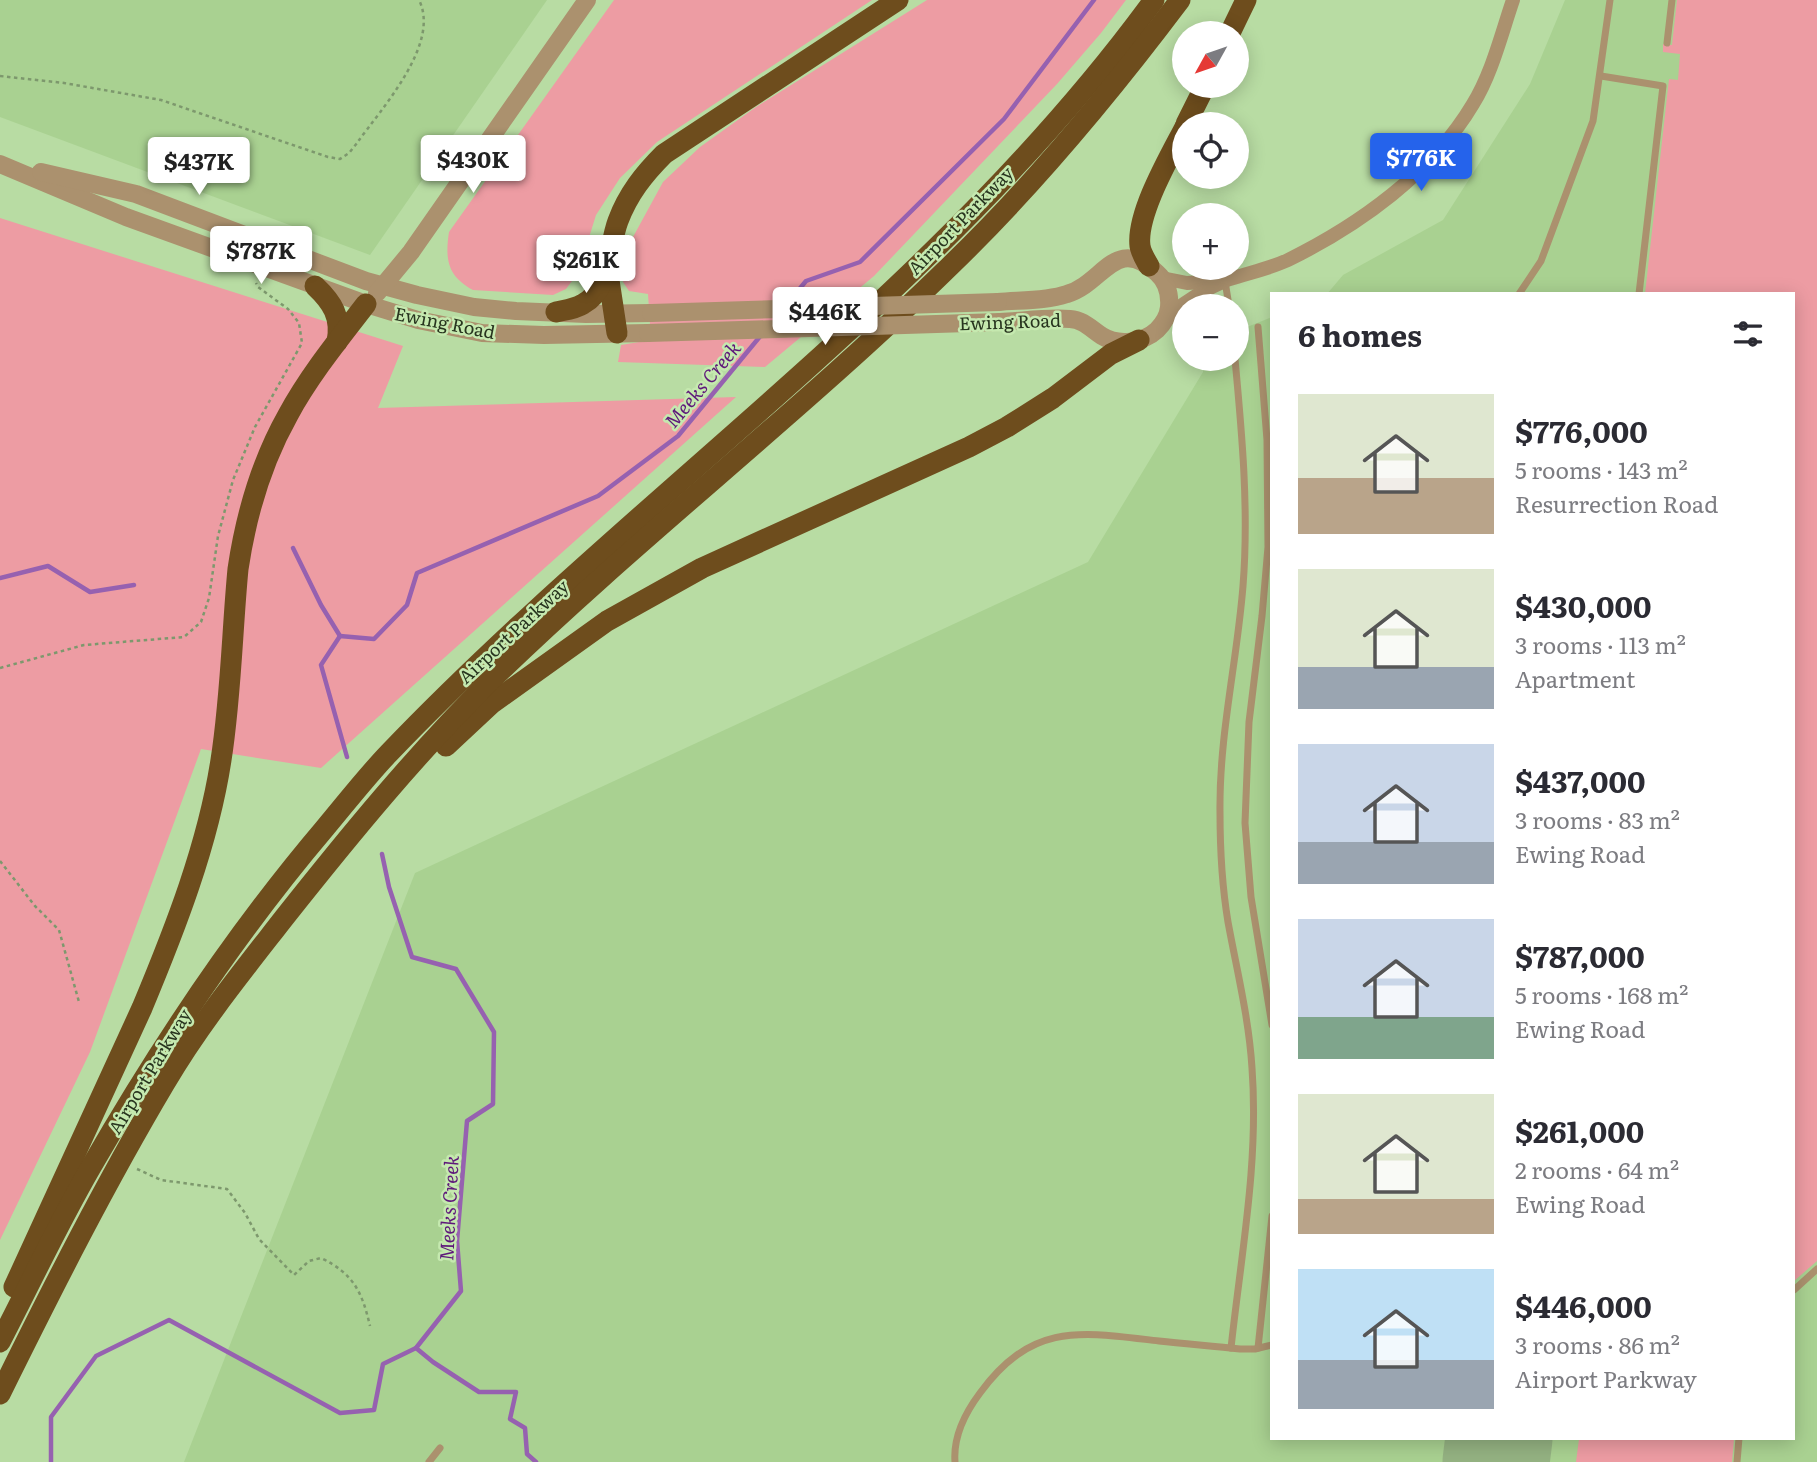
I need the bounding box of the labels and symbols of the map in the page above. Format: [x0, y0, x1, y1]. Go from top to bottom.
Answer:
north arrow [1172, 21, 1250, 98]
pin: $776K [1372, 134, 1470, 193]
pin: $430K [424, 136, 522, 195]
pin: $437K [150, 138, 248, 197]
street label: Airport Parkway [901, 159, 1020, 281]
pin: $787K [212, 226, 310, 286]
pin: $261K [537, 236, 635, 295]
pin: $446K [776, 288, 874, 347]
street label: Ewing Road [392, 299, 498, 345]
street label: Ewing Road [959, 306, 1061, 336]
water label: Meeks Creek [657, 334, 747, 433]
street label: Airport Parkway [452, 572, 575, 689]
street label: Airport Parkway [101, 1003, 198, 1139]
water label: Meeks Creek [431, 1154, 465, 1261]

